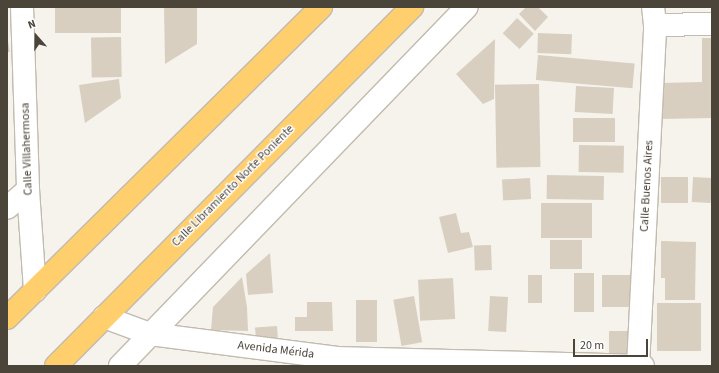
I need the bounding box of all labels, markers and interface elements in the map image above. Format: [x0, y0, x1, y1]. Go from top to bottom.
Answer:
north arrow [16, 16, 56, 56]
text: N [26, 16, 38, 33]
street label: Calle Villahermosa [18, 102, 36, 196]
street label: Calle Libramiento Norte Poniente [169, 122, 297, 250]
street label: Calle Buenos Aires [637, 140, 657, 232]
scale bar [575, 331, 650, 357]
text: 20 m [580, 337, 604, 354]
street label: Avenida Mérida [237, 338, 315, 362]

